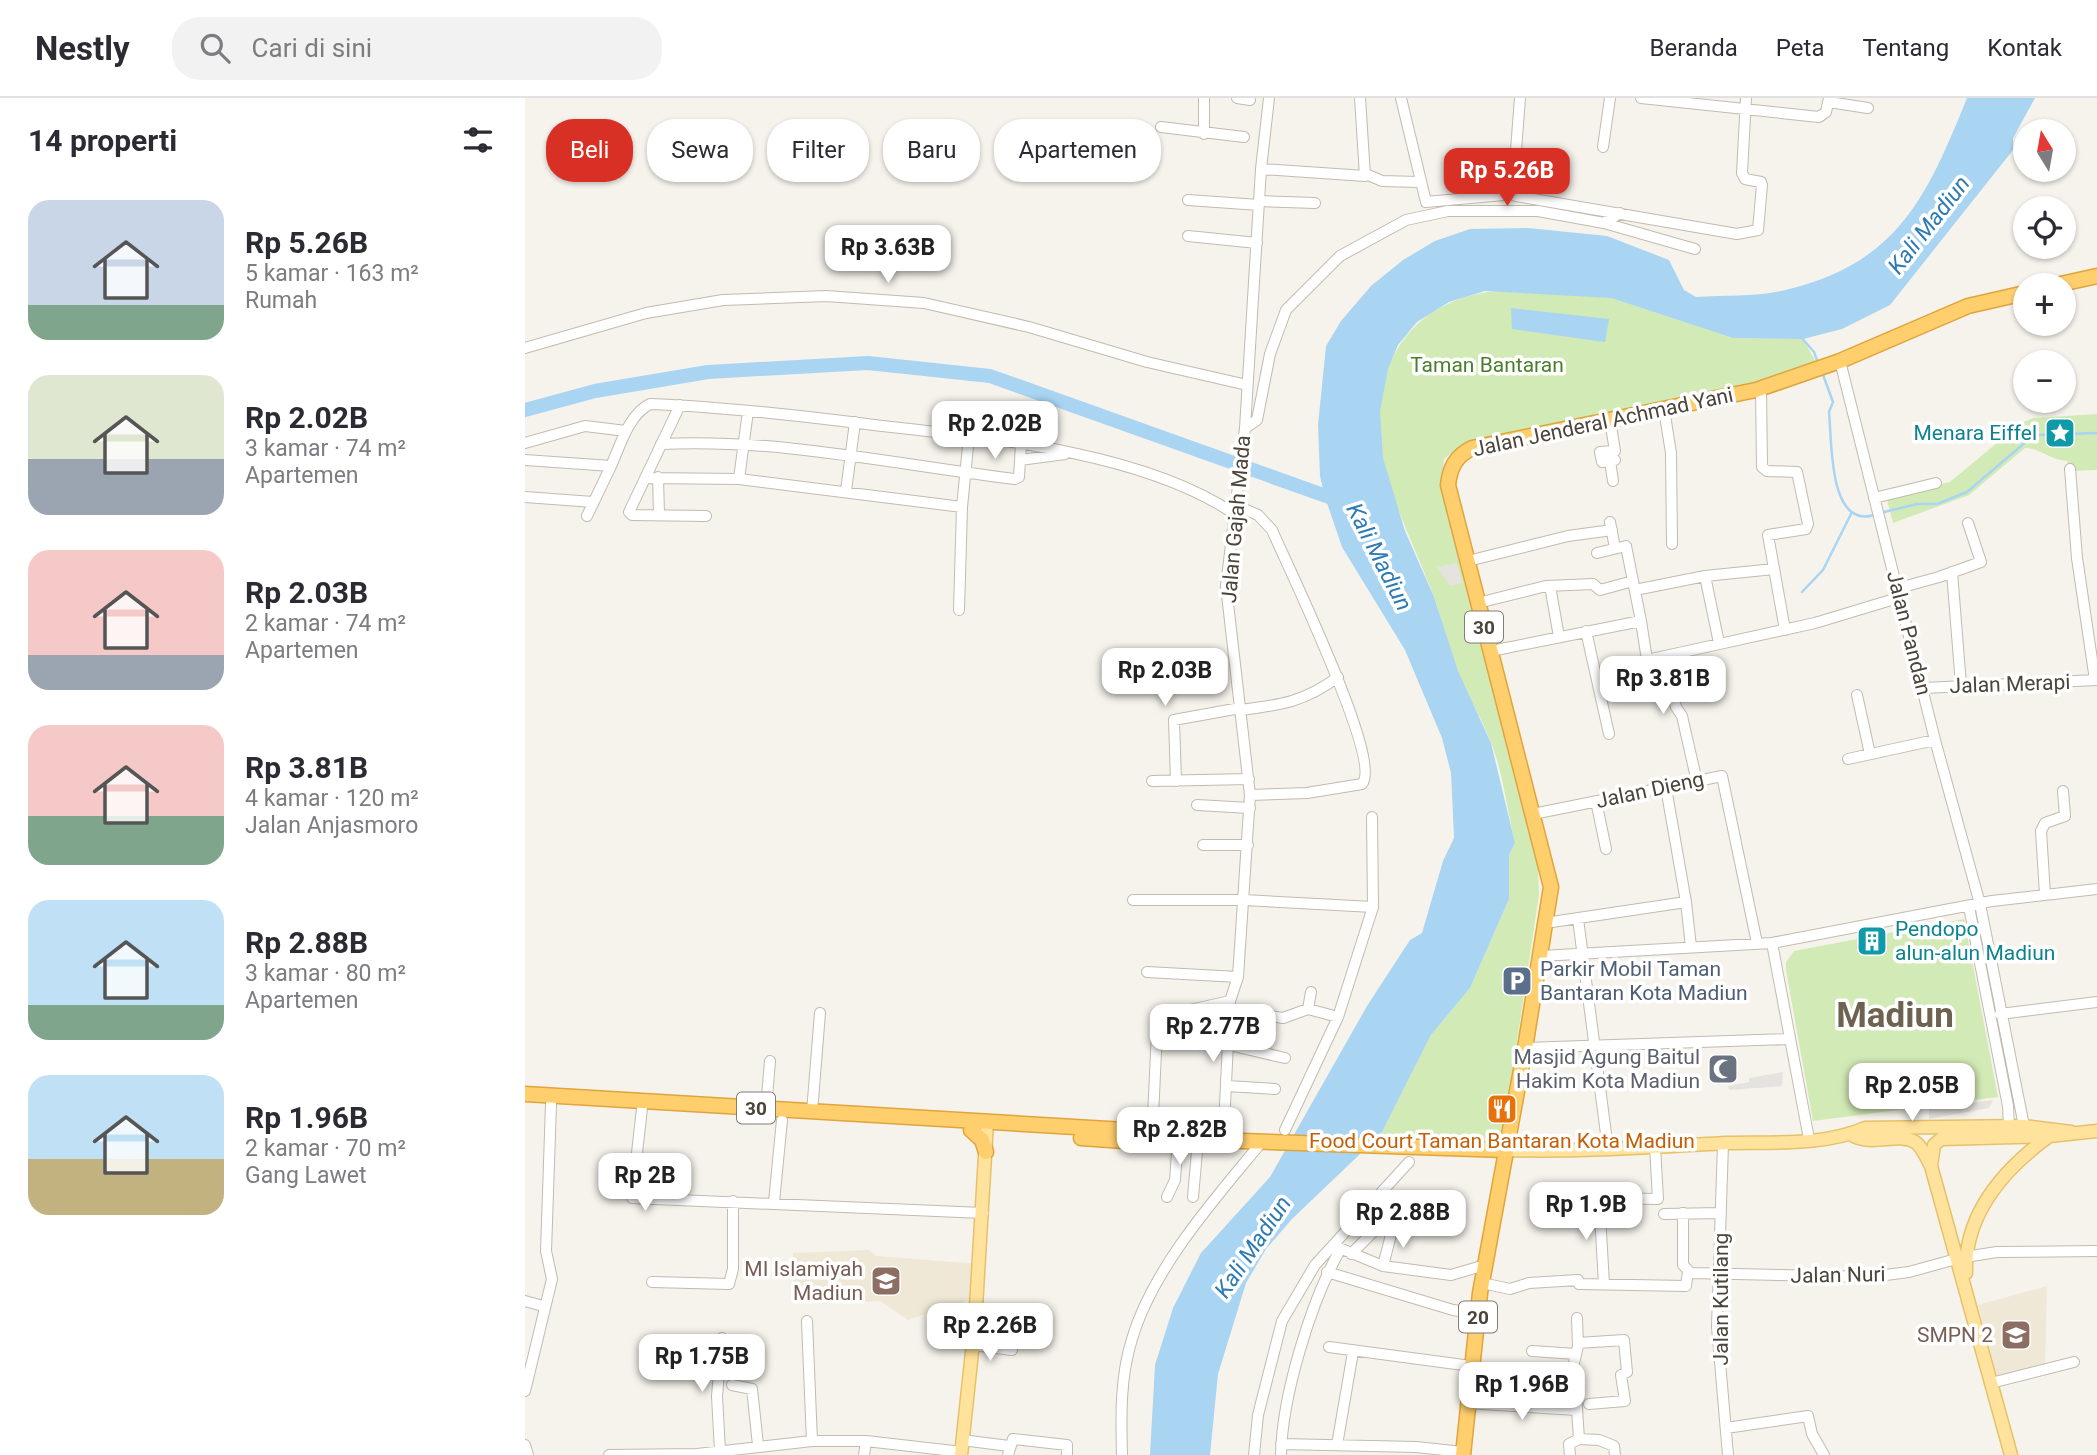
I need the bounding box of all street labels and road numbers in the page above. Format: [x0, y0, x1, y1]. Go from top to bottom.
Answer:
street label: Jalan Jenderal Achmad Yani [1471, 383, 1735, 461]
street label: Jalan Gajah Mada [1217, 434, 1255, 604]
street label: Jalan Pandan [1882, 568, 1936, 698]
road number: 30 [1465, 612, 1503, 642]
street label: Jalan Merapi [1949, 670, 2071, 698]
street label: Jalan Dieng [1594, 767, 1706, 813]
road number: 30 [737, 1092, 775, 1124]
street label: Jalan Kutilang [1709, 1233, 1733, 1365]
street label: Jalan Nuri [1790, 1262, 1886, 1288]
road number: 20 [1459, 1302, 1497, 1332]

